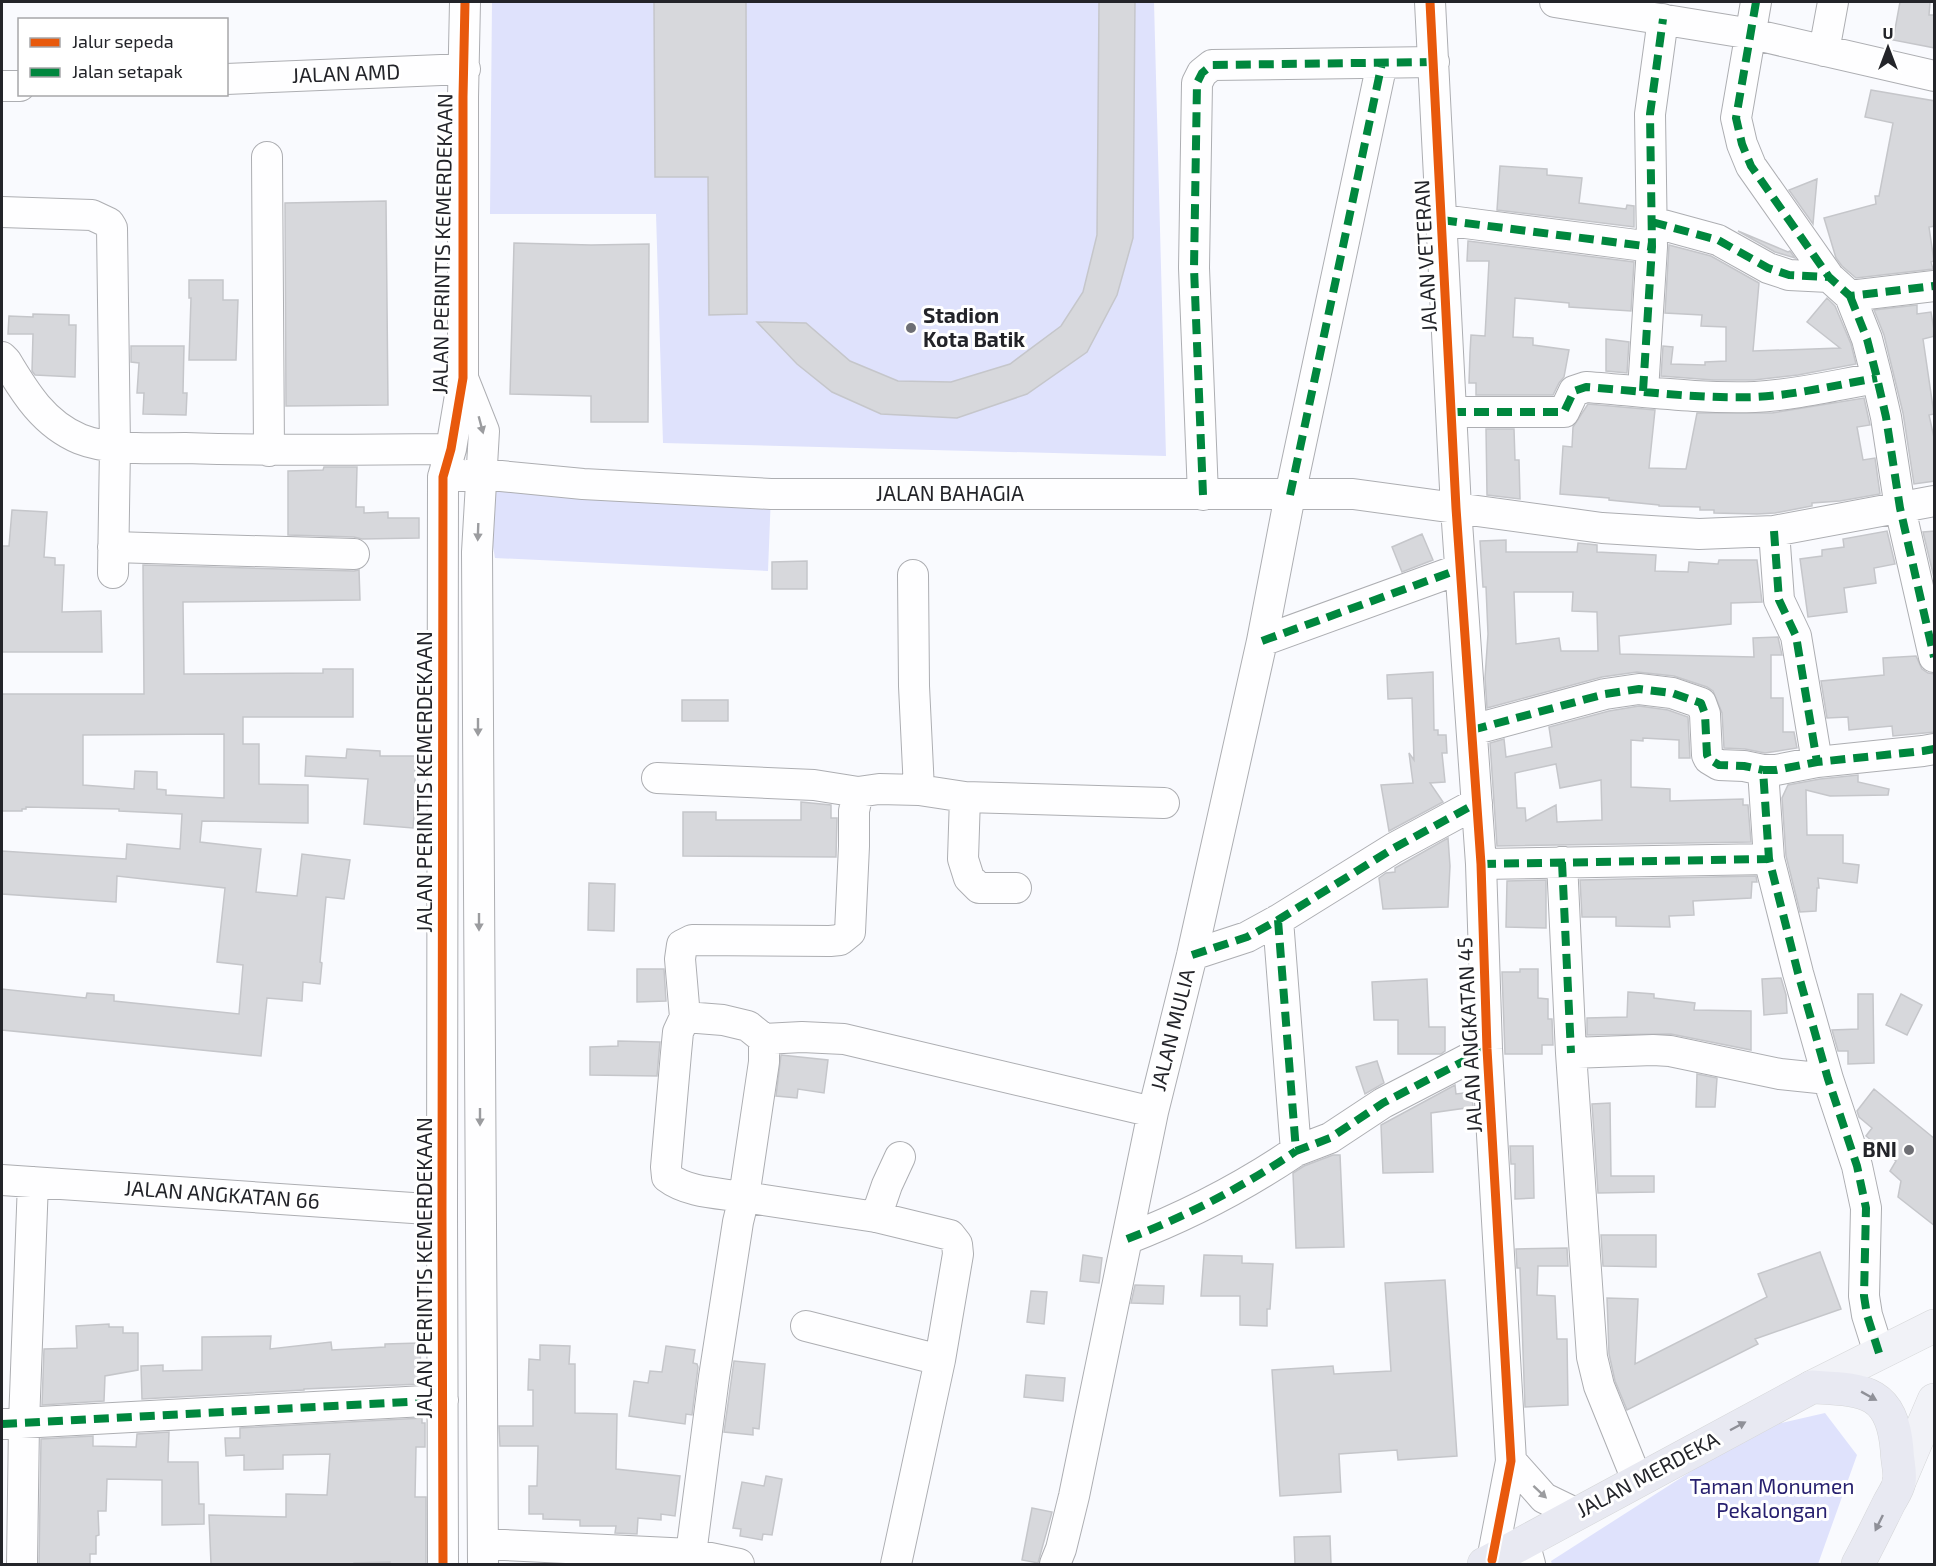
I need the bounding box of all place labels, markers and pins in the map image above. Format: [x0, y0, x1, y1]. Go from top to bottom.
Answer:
place label: Stadion Kota Batik [923, 302, 1025, 351]
marker: Stadion Kota Batik [904, 321, 918, 335]
place label: BNI [1862, 1136, 1897, 1161]
marker: BNI [1902, 1143, 1916, 1157]

